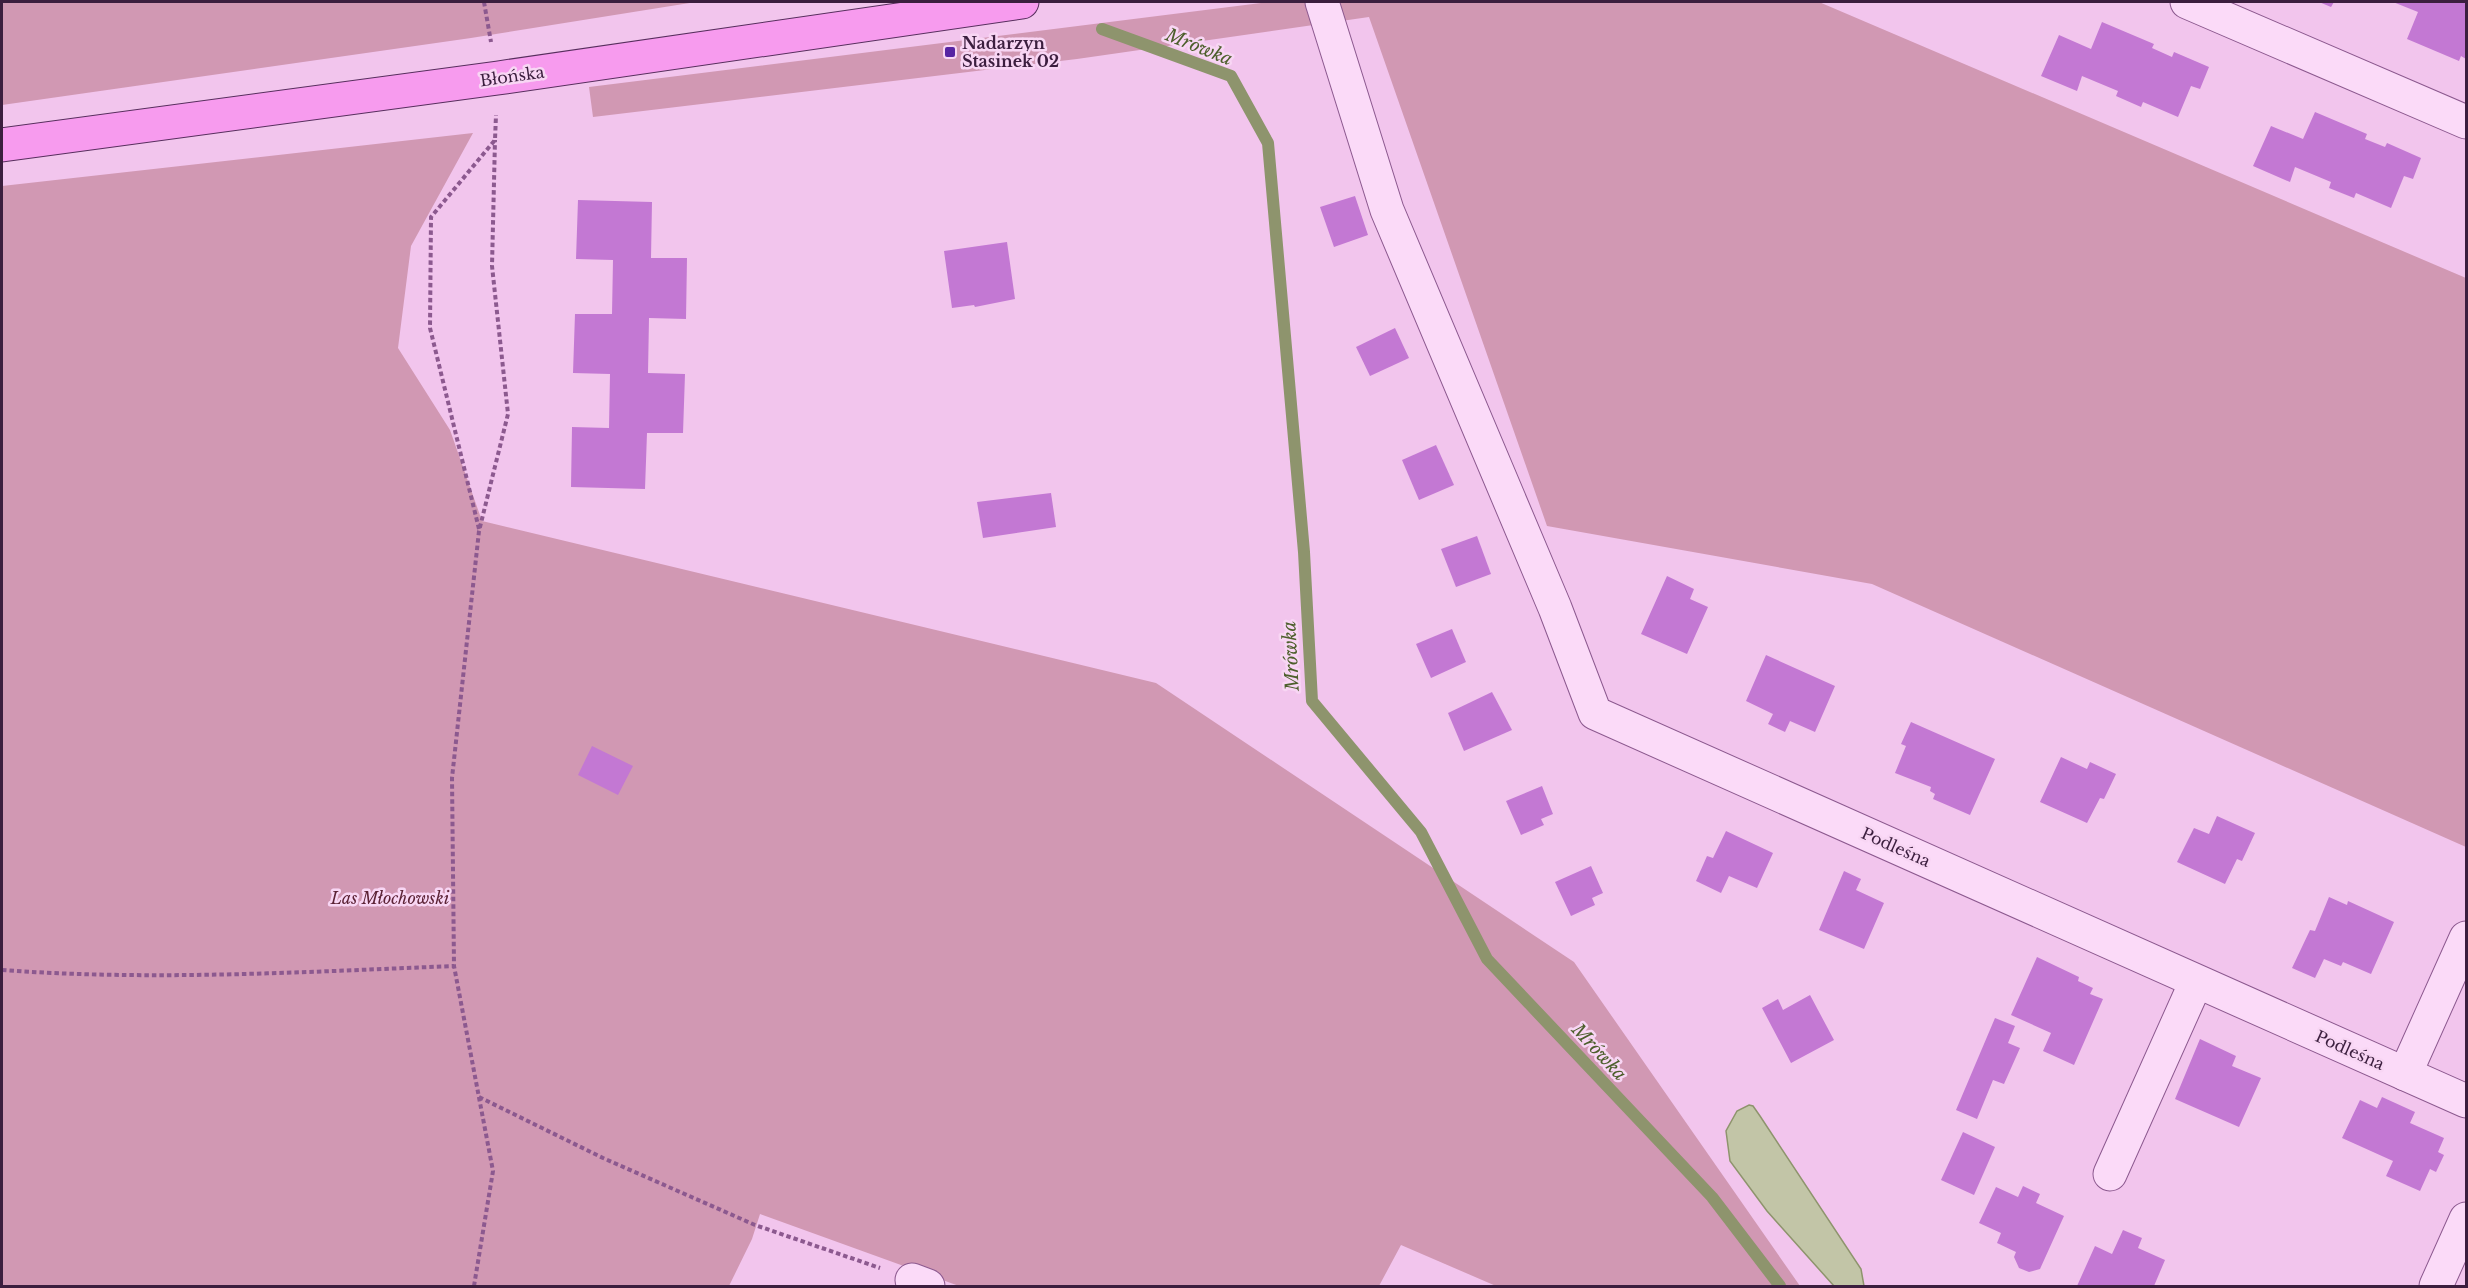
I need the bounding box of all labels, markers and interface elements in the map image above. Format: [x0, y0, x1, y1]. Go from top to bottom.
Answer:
water label: Mrówka [1161, 23, 1236, 70]
place label: Nadarzyn Stasinek 02 [962, 33, 1059, 71]
marker: Nadarzyn Stasinek 02 [943, 45, 957, 59]
street label: Błońska [478, 62, 546, 90]
water label: Mrówka [1278, 620, 1304, 693]
street label: Podleśna [1858, 823, 1934, 871]
park label: Las Młochowski [330, 888, 450, 908]
water label: Mrówka [1566, 1018, 1631, 1085]
street label: Podleśna [2312, 1026, 2388, 1074]

